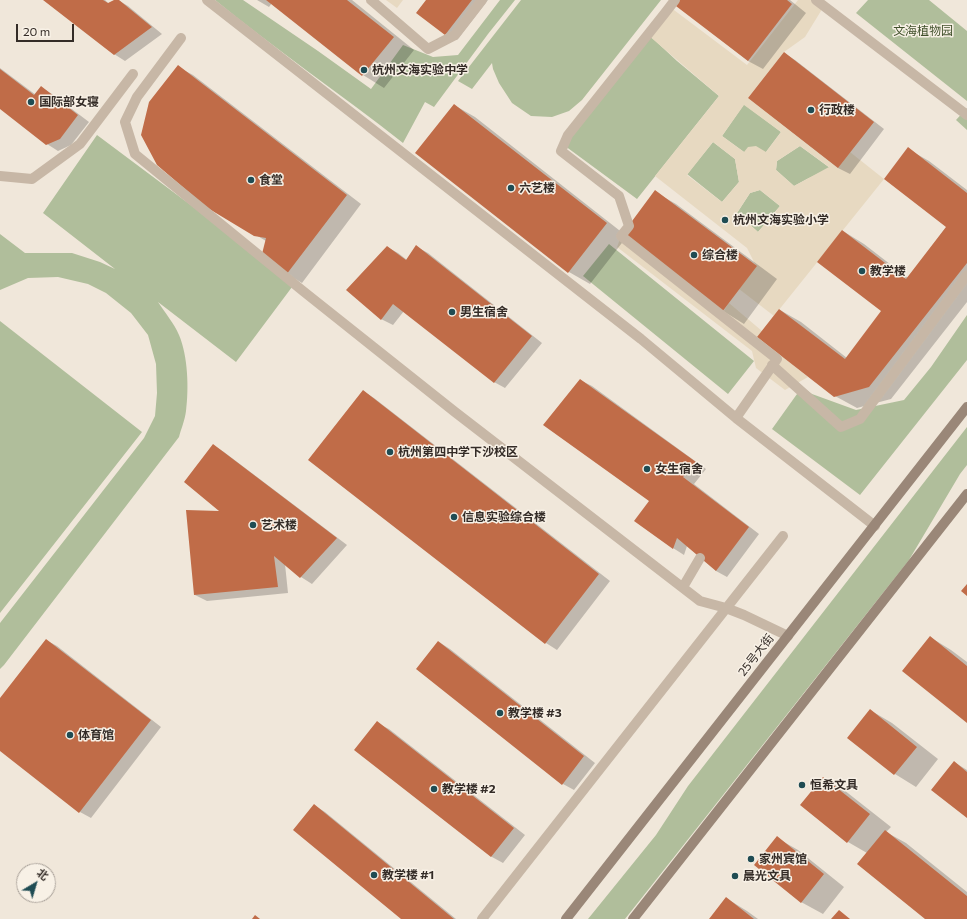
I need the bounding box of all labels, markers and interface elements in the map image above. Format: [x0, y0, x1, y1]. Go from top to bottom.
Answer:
scale bar [18, 16, 76, 42]
text: 20 m [23, 24, 50, 38]
park label: 文海植物园 [893, 24, 953, 38]
place label: 杭州文海实验中学 [372, 63, 468, 77]
marker: 杭州文海实验中学 [359, 65, 369, 75]
place label: 国际部女寝 [39, 95, 99, 109]
marker: 国际部女寝 [26, 97, 36, 107]
place label: 行政楼 [819, 103, 855, 117]
marker: 行政楼 [806, 105, 816, 115]
place label: 食堂 [259, 173, 283, 187]
marker: 食堂 [246, 175, 256, 185]
place label: 六艺楼 [519, 181, 555, 195]
marker: 六艺楼 [506, 183, 516, 193]
place label: 杭州文海实验小学 [733, 213, 829, 227]
marker: 杭州文海实验小学 [720, 215, 730, 225]
place label: 综合楼 [702, 248, 738, 262]
marker: 综合楼 [689, 250, 699, 260]
place label: 教学楼 [870, 264, 906, 278]
marker: 教学楼 [857, 266, 867, 276]
place label: 男生宿舍 [460, 305, 508, 319]
marker: 男生宿舍 [447, 307, 457, 317]
place label: 杭州第四中学下沙校区 [398, 445, 518, 459]
marker: 杭州第四中学下沙校区 [385, 447, 395, 457]
place label: 女生宿舍 [655, 462, 703, 476]
marker: 女生宿舍 [642, 464, 652, 474]
place label: 信息实验综合楼 [462, 510, 546, 524]
marker: 信息实验综合楼 [449, 512, 459, 522]
place label: 艺术楼 [261, 518, 297, 532]
marker: 艺术楼 [248, 520, 258, 530]
street label: 25号大街 [735, 631, 777, 679]
place label: 教学楼 #3 [508, 706, 562, 720]
marker: 教学楼 #3 [495, 708, 505, 718]
place label: 体育馆 [78, 728, 114, 742]
marker: 体育馆 [65, 730, 75, 740]
place label: 恒希文具 [810, 778, 858, 792]
marker: 恒希文具 [797, 780, 807, 790]
place label: 教学楼 #2 [442, 782, 495, 796]
marker: 教学楼 #2 [429, 784, 439, 794]
place label: 家州宾馆 [759, 852, 807, 866]
marker: 家州宾馆 [746, 854, 756, 864]
north arrow [16, 863, 56, 903]
text: 北 [35, 865, 51, 882]
place label: 教学楼 #1 [382, 868, 434, 882]
place label: 晨光文具 [743, 869, 791, 883]
marker: 教学楼 #1 [369, 870, 379, 880]
marker: 晨光文具 [730, 871, 740, 881]

